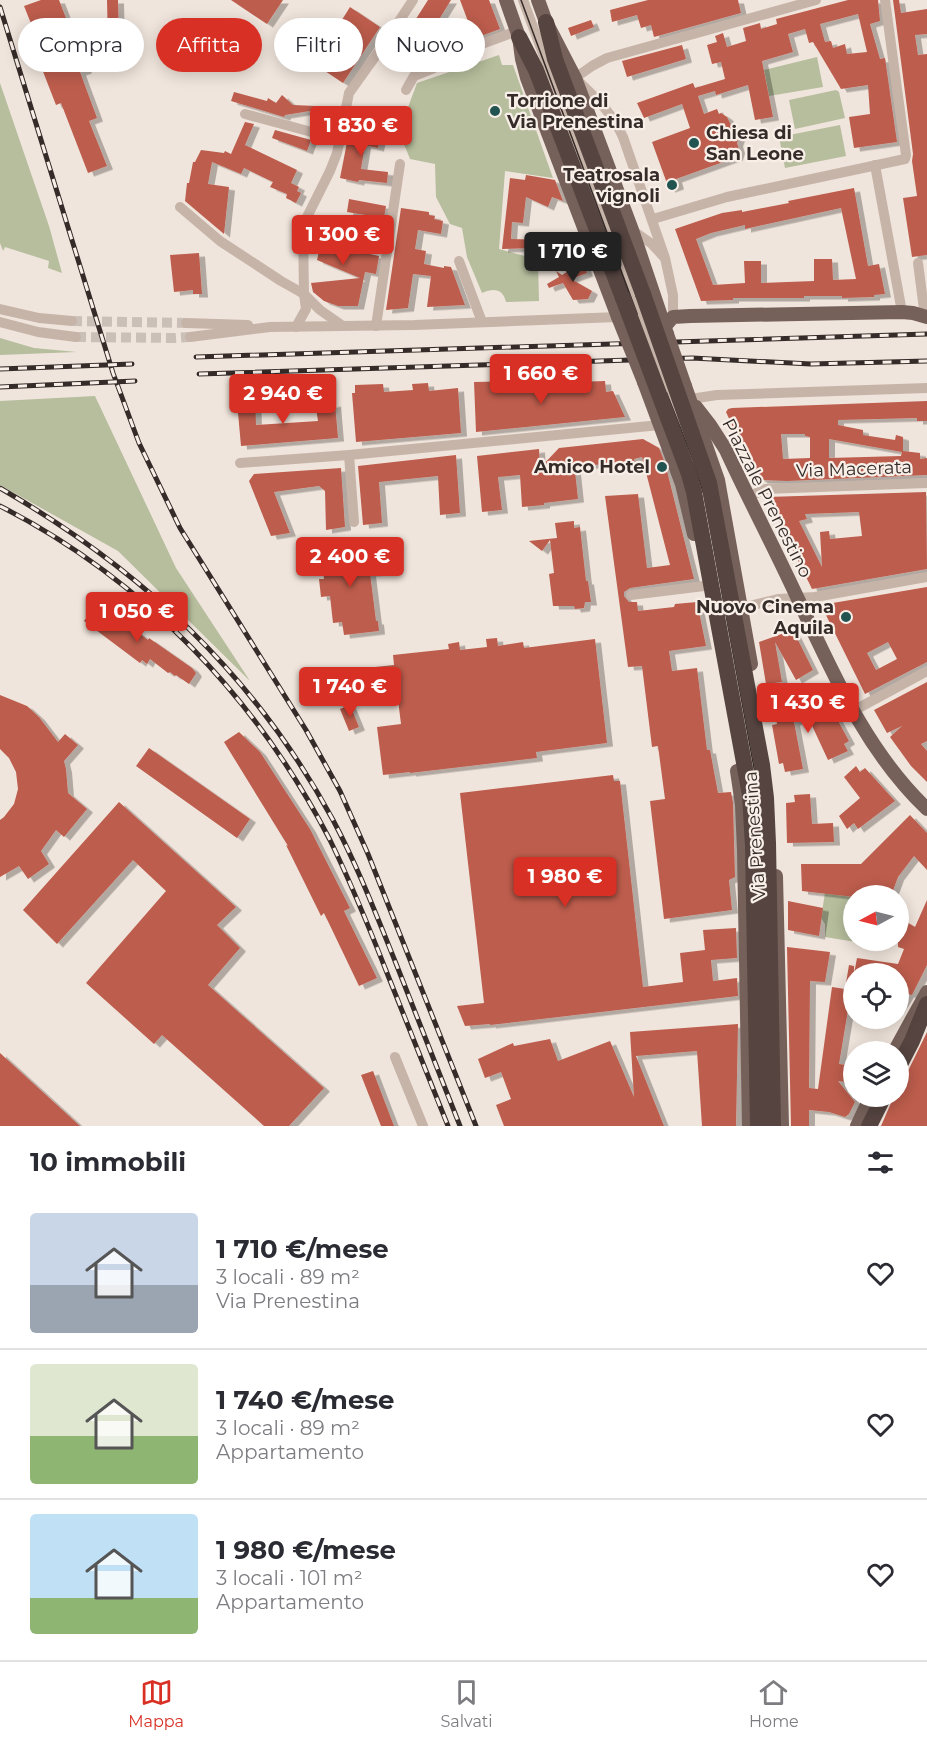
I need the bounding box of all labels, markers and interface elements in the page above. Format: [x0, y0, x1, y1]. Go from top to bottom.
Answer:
chip: Compra [18, 18, 144, 72]
chip: Affitta [156, 18, 262, 72]
chip: Filtri [274, 18, 363, 72]
chip: Nuovo [375, 18, 485, 72]
place label: Torrione di Via Prenestina [506, 90, 644, 133]
marker: Torrione di Via Prenestina [488, 104, 502, 118]
pin: 1 830 € [306, 106, 416, 157]
text: 1 830 € [324, 113, 398, 137]
place label: Chiesa di San Leone [706, 122, 804, 165]
marker: Chiesa di San Leone [687, 136, 701, 150]
place label: Teatrosala vignoli [563, 164, 660, 207]
marker: Teatrosala vignoli [665, 178, 679, 192]
pin: 1 300 € [288, 215, 398, 266]
text: 1 300 € [306, 222, 380, 246]
pin: 1 710 € [518, 232, 628, 283]
text: 1 710 € [538, 239, 608, 263]
pin: 1 660 € [486, 354, 596, 405]
text: 1 660 € [504, 361, 578, 385]
pin: 2 940 € [228, 374, 338, 425]
text: 2 940 € [243, 381, 323, 405]
street label: Piazzale Prenestino [717, 415, 817, 581]
place label: Amico Hotel [533, 456, 650, 478]
street label: Via Macerata [796, 456, 912, 482]
marker: Amico Hotel [655, 460, 669, 474]
pin: 2 400 € [295, 537, 405, 588]
text: 2 400 € [310, 544, 390, 568]
pin: 1 050 € [82, 592, 192, 643]
place label: Nuovo Cinema Aquila [696, 596, 834, 639]
text: 1 050 € [100, 599, 174, 623]
marker: Nuovo Cinema Aquila [839, 610, 853, 624]
pin: 1 740 € [295, 667, 405, 718]
text: 1 740 € [313, 674, 387, 698]
pin: 1 430 € [753, 683, 863, 734]
text: 1 430 € [771, 690, 845, 714]
street label: Via Prenestina [740, 771, 770, 901]
pin: 1 980 € [510, 857, 620, 908]
text: 1 980 € [528, 864, 602, 888]
north arrow [843, 885, 909, 951]
map controls [843, 885, 909, 1107]
button: locate [843, 963, 909, 1029]
button: layers [843, 1041, 909, 1107]
text: 10 immobili [30, 1146, 186, 1178]
icon: filters [864, 1146, 897, 1179]
text: 1 710 €/mese [216, 1233, 389, 1265]
icon: home [78, 1237, 150, 1309]
icon: heart [864, 1257, 897, 1290]
text: 3 locali · 89 m² [216, 1265, 360, 1289]
text: Via Prenestina [216, 1289, 360, 1313]
text: 1 740 €/mese [216, 1384, 395, 1416]
icon: home [78, 1388, 150, 1460]
icon: heart [864, 1408, 897, 1441]
text: 3 locali · 89 m² [216, 1416, 360, 1440]
text: Appartamento [216, 1440, 364, 1464]
text: 1 980 €/mese [216, 1534, 396, 1566]
icon: home [78, 1538, 150, 1610]
icon: heart [864, 1558, 897, 1591]
text: 3 locali · 101 m² [216, 1566, 363, 1590]
text: Appartamento [216, 1590, 364, 1614]
tab: Mappa [128, 1676, 184, 1731]
tab: Salvati [440, 1676, 493, 1731]
tab: Home [749, 1676, 799, 1731]

